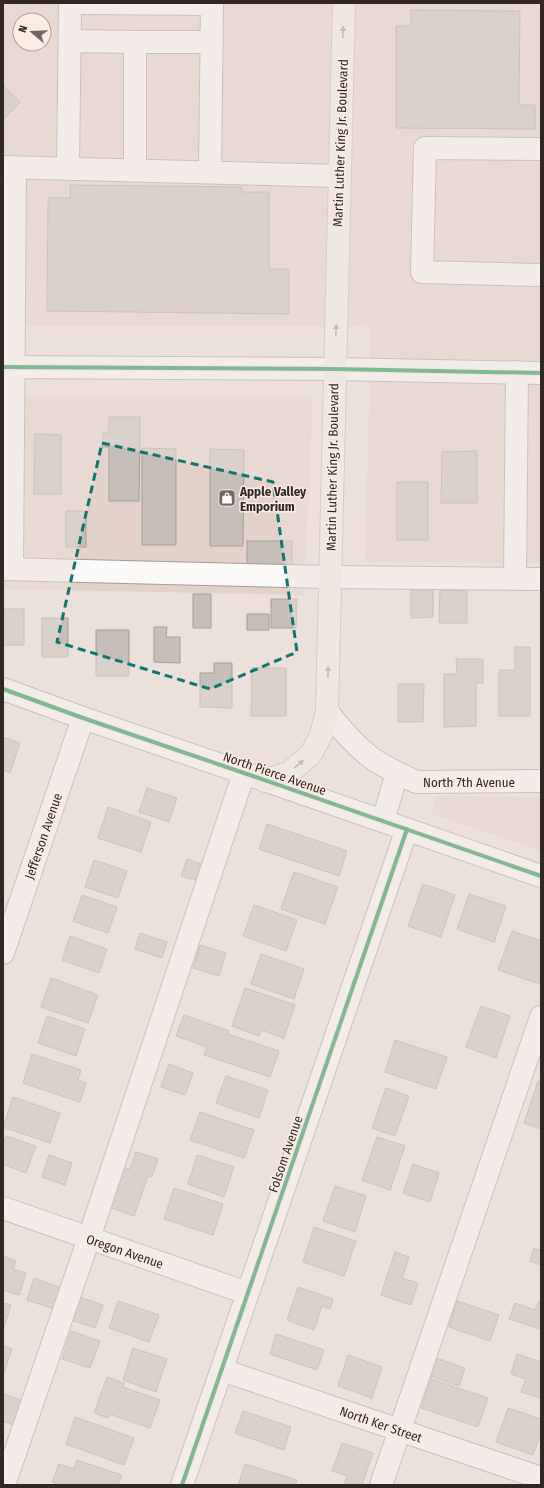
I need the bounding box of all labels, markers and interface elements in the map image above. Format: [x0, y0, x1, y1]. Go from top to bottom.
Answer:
north arrow [12, 12, 52, 52]
text: N [16, 24, 30, 34]
one-way arrow [340, 26, 347, 38]
street label: Martin Luther King Jr. Boulevard [330, 59, 351, 227]
one-way arrow [332, 324, 339, 336]
street label: Martin Luther King Jr. Boulevard [324, 383, 341, 551]
place label: Apple Valley Emporium [239, 484, 307, 514]
shop icon: Apple Valley Emporium [217, 488, 237, 508]
one-way arrow [325, 665, 331, 678]
street label: North Pierce Avenue [221, 749, 328, 798]
one-way arrow [294, 760, 305, 768]
street label: North 7th Avenue [423, 775, 515, 790]
street label: Jefferson Avenue [22, 791, 65, 881]
street label: Folsom Avenue [265, 1114, 306, 1194]
street label: Oregon Avenue [84, 1231, 165, 1272]
street label: North Ker Street [338, 1403, 425, 1446]

